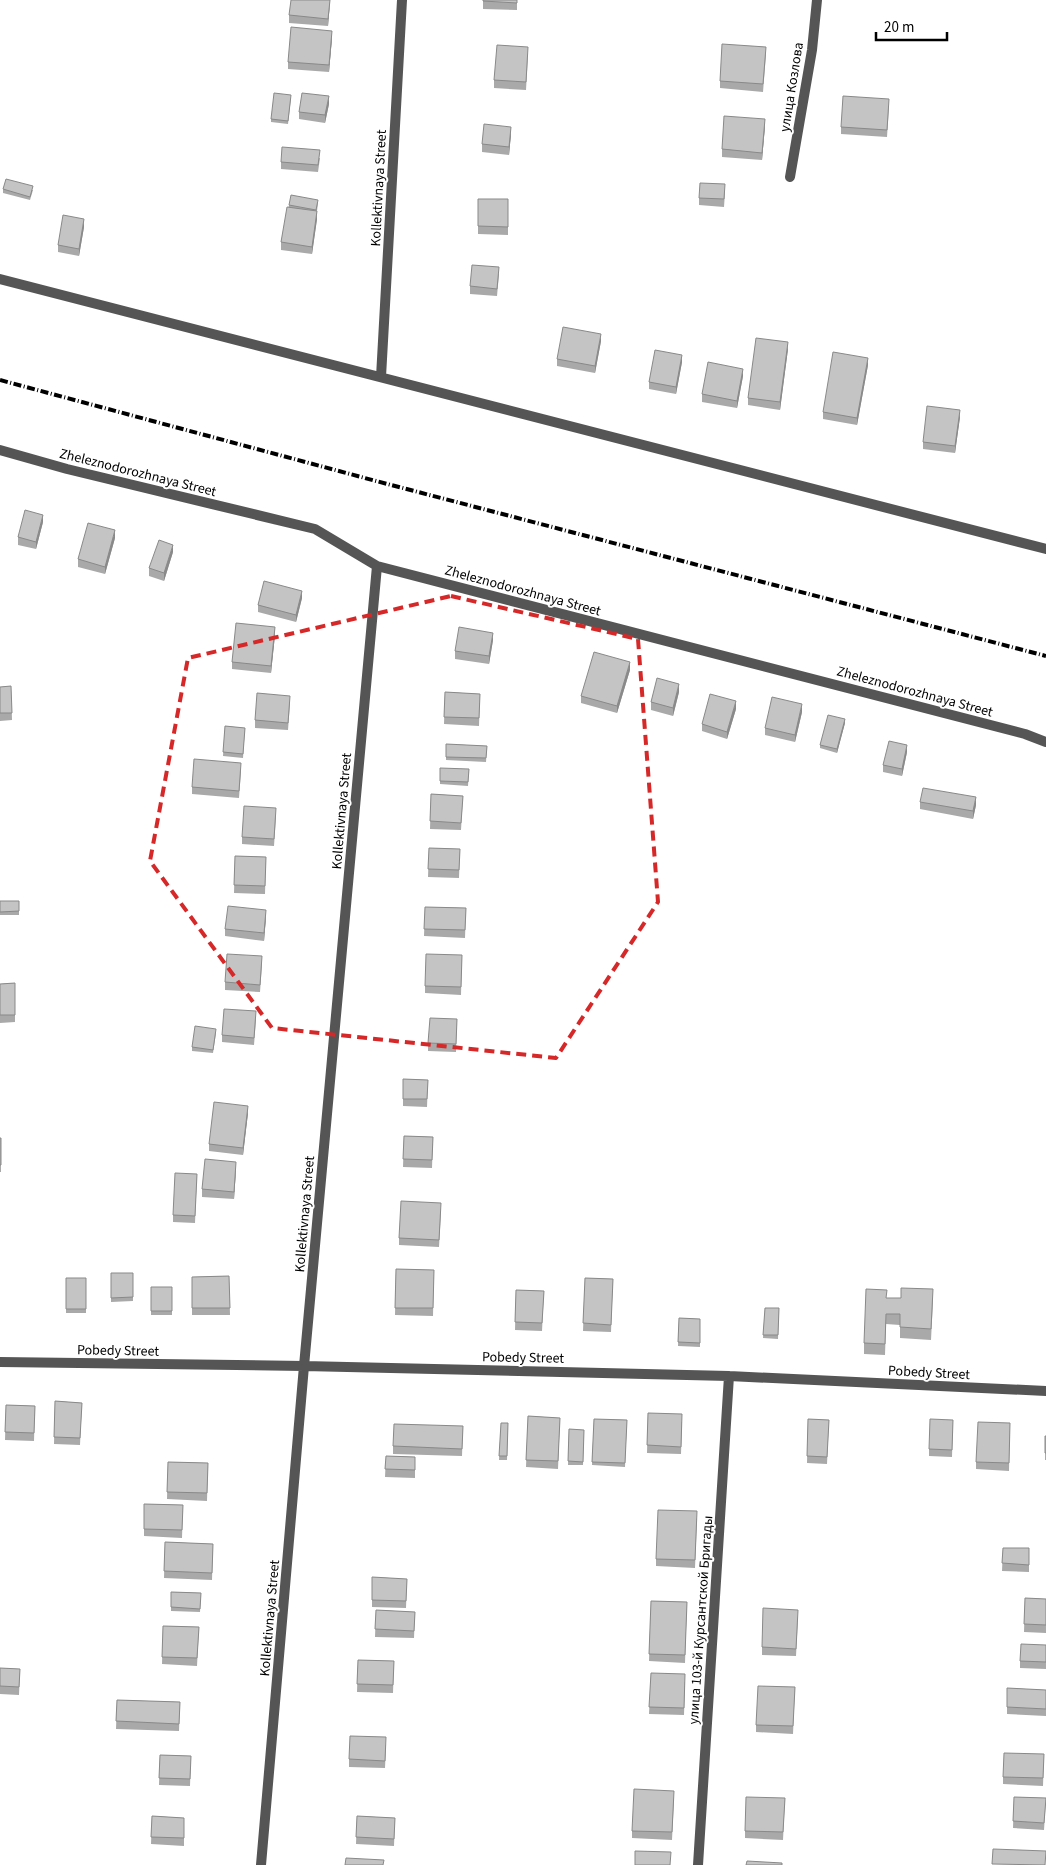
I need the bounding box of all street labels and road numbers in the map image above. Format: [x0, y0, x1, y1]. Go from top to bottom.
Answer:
street label: улица Козлова [775, 41, 809, 133]
street label: Kollektivnaya Street [366, 129, 392, 247]
street label: Zheleznodorozhnaya Street [57, 444, 218, 502]
street label: Zheleznodorozhnaya Street [442, 560, 603, 622]
street label: Zheleznodorozhnaya Street [834, 661, 995, 723]
street label: Kollektivnaya Street [327, 752, 357, 870]
street label: Kollektivnaya Street [290, 1155, 320, 1273]
street label: Pobedy Street [77, 1340, 159, 1362]
street label: Pobedy Street [482, 1347, 564, 1369]
street label: Pobedy Street [887, 1361, 971, 1385]
street label: улица 103-й Курсантской Бригады [684, 1515, 718, 1725]
street label: Kollektivnaya Street [255, 1559, 285, 1677]

